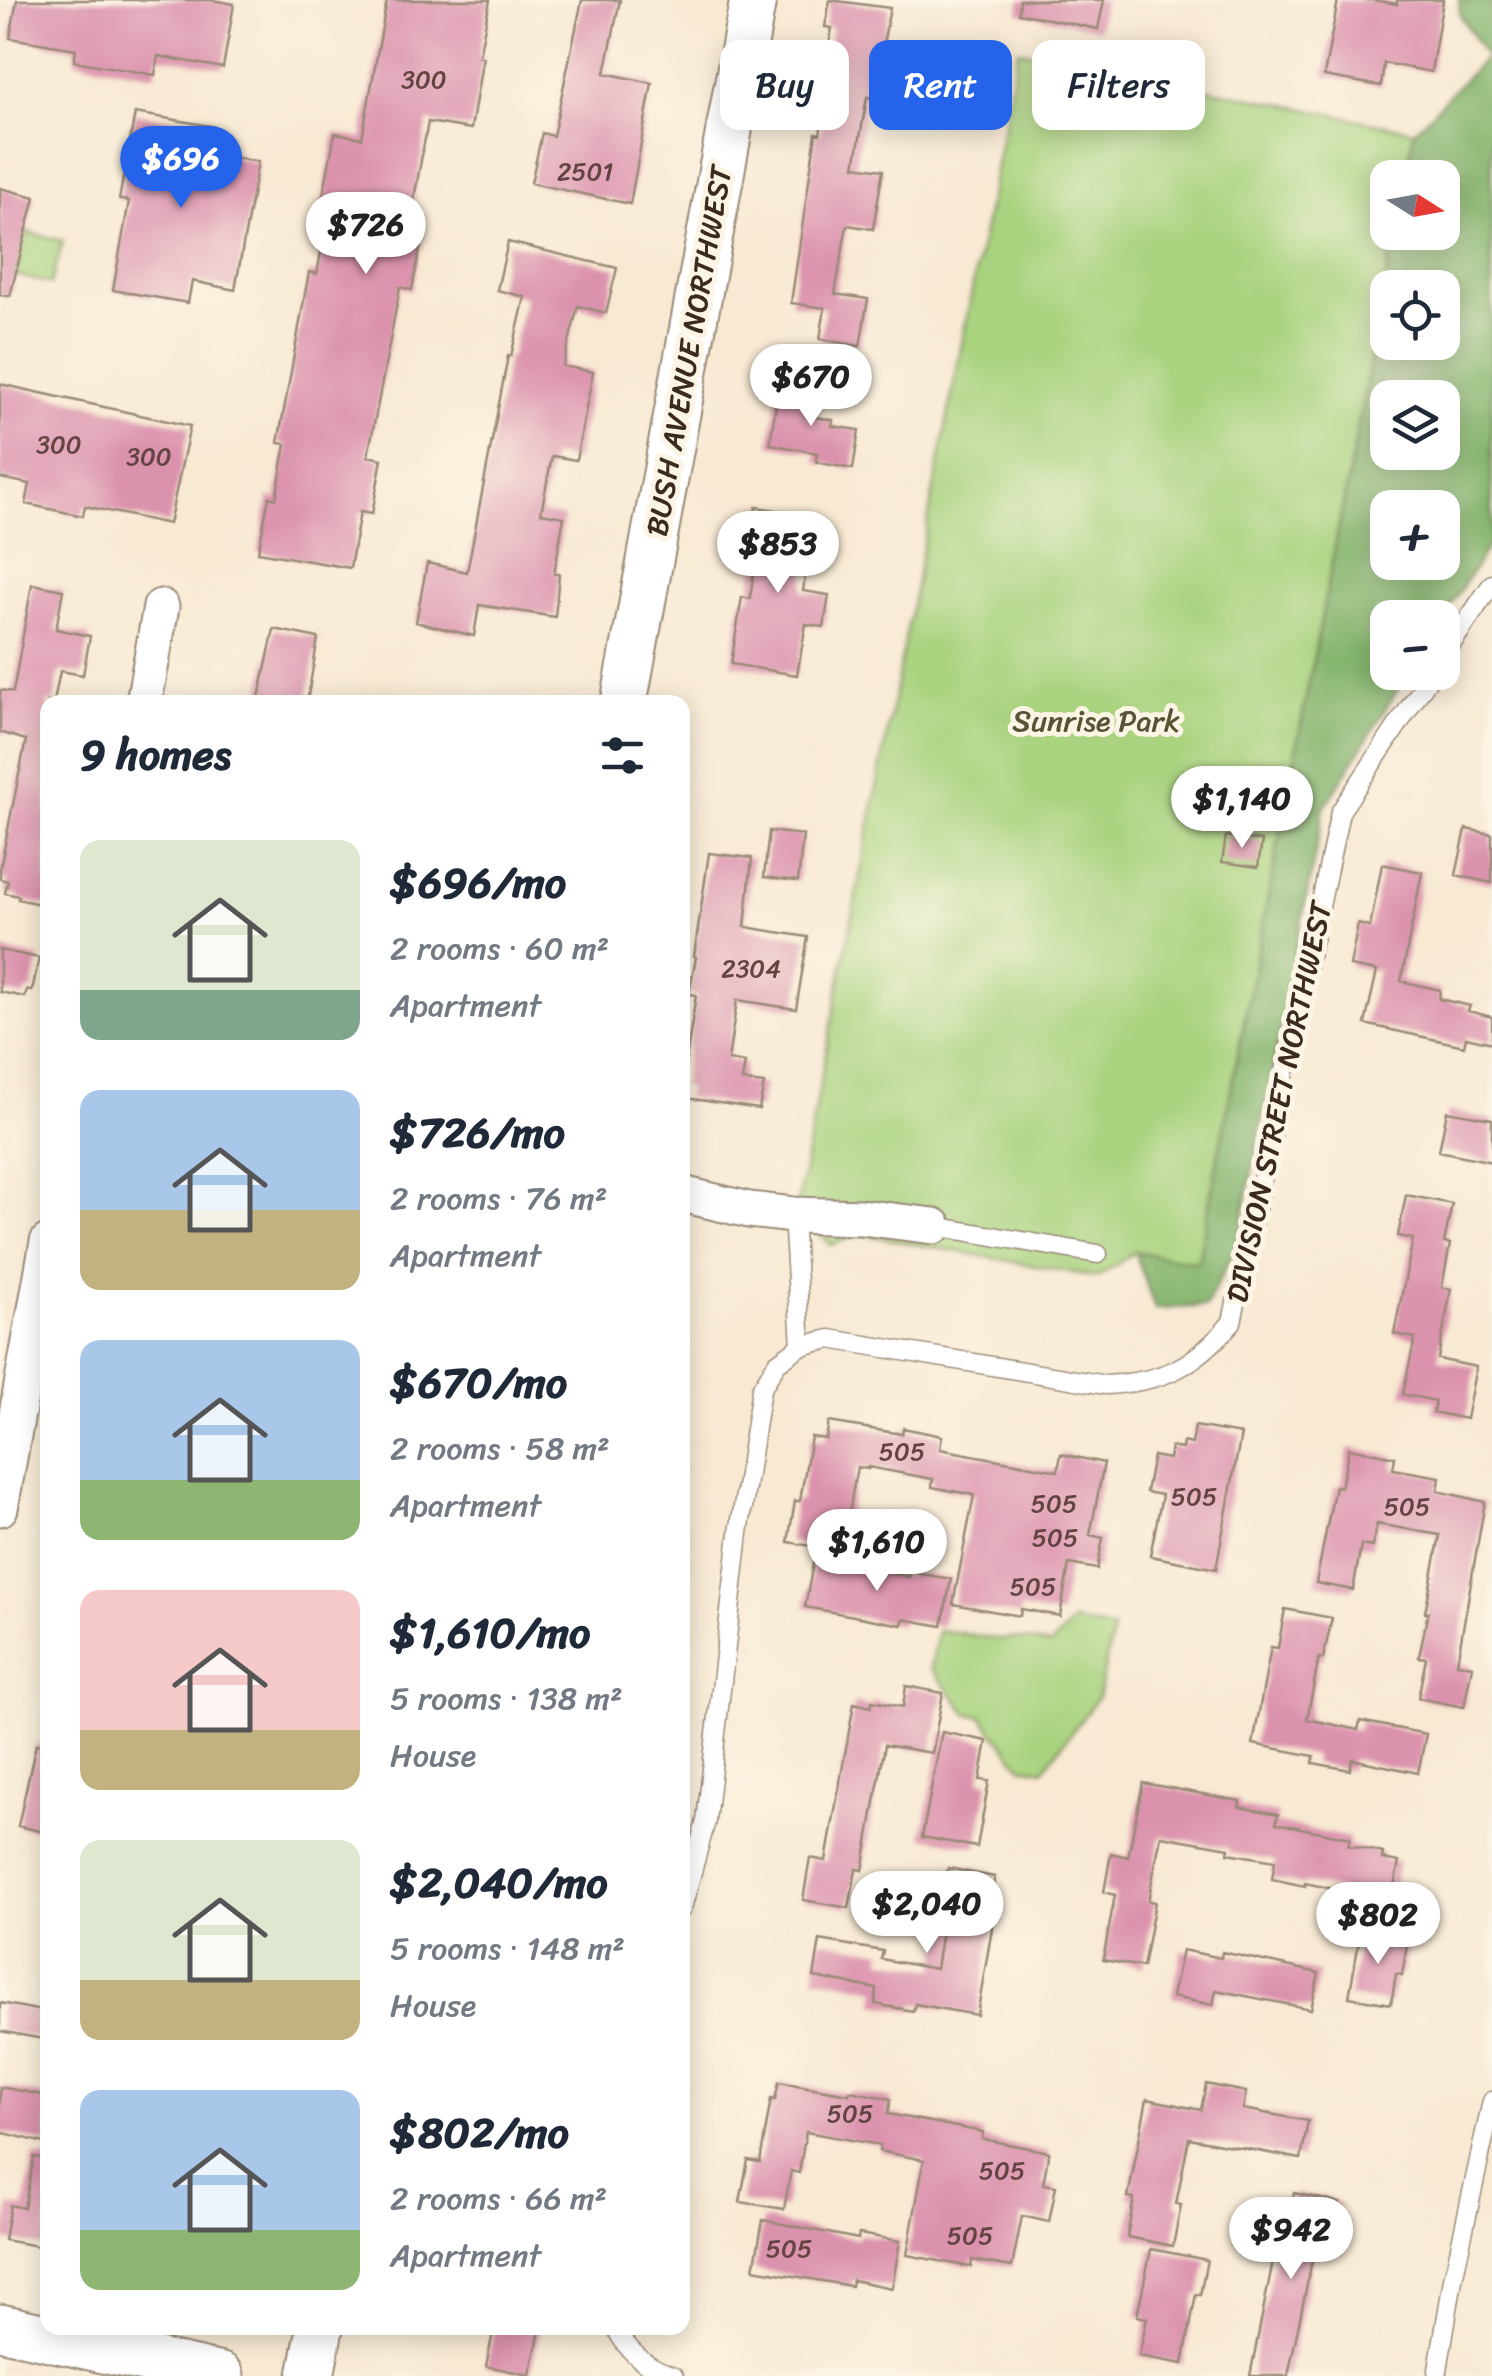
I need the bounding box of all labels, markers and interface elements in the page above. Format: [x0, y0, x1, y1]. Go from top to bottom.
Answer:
chip: Buy [720, 40, 849, 130]
chip: Rent [869, 40, 1012, 130]
chip: Filters [1032, 40, 1205, 130]
house number: 300 [401, 57, 447, 102]
pin: $696 [122, 126, 240, 211]
text: $696 [142, 130, 220, 187]
house number: 2501 [557, 149, 613, 194]
street label: BUSH AVENUE NORTHWEST [630, 159, 749, 541]
north arrow [1370, 160, 1460, 250]
map controls [1370, 160, 1460, 690]
pin: $726 [307, 192, 425, 277]
text: $726 [328, 196, 404, 253]
button: locate [1370, 270, 1460, 360]
pin: $670 [752, 344, 870, 429]
text: $670 [772, 348, 850, 405]
button: layers [1370, 380, 1460, 470]
house number: 300 [36, 422, 82, 467]
house number: 300 [126, 434, 172, 479]
button: + [1370, 490, 1460, 580]
pin: $853 [719, 511, 837, 596]
text: $853 [739, 515, 817, 572]
button: − [1370, 600, 1460, 690]
park label: Sunrise Park [1012, 694, 1180, 748]
text: 9 homes [80, 718, 231, 792]
icon: filters [595, 728, 650, 783]
pin: $1,140 [1161, 766, 1323, 851]
text: $1,140 [1193, 770, 1291, 827]
text: $696/mo [390, 846, 566, 920]
icon: home [160, 880, 280, 1000]
street label: DIVISION STREET NORTHWEST [1210, 895, 1348, 1307]
text: 2 rooms · 60 m² [390, 920, 609, 977]
house number: 2304 [721, 946, 781, 991]
text: Apartment [390, 977, 541, 1034]
text: $726/mo [390, 1096, 565, 1170]
icon: home [160, 1130, 280, 1250]
text: 2 rooms · 76 m² [390, 1170, 607, 1227]
text: Apartment [390, 1227, 541, 1284]
text: $670/mo [390, 1346, 567, 1420]
icon: home [160, 1380, 280, 1500]
text: 2 rooms · 58 m² [390, 1420, 610, 1477]
house number: 505 [879, 1429, 925, 1474]
house number: 505 [1171, 1474, 1217, 1519]
text: Apartment [390, 1477, 541, 1534]
house number: 505 [1031, 1481, 1077, 1526]
house number: 505 [1384, 1484, 1430, 1529]
pin: $1,610 [796, 1509, 958, 1594]
text: $1,610 [829, 1513, 925, 1570]
house number: 505 [1032, 1515, 1078, 1560]
house number: 505 [1010, 1564, 1056, 1609]
text: $1,610/mo [390, 1596, 590, 1670]
icon: home [160, 1630, 280, 1750]
text: 5 rooms · 138 m² [390, 1670, 622, 1727]
text: House [390, 1727, 476, 1784]
text: $2,040/mo [390, 1846, 608, 1920]
pin: $2,040 [846, 1871, 1008, 1956]
text: $2,040 [872, 1875, 982, 1932]
icon: home [160, 1880, 280, 2000]
pin: $802 [1319, 1882, 1437, 1967]
text: $802 [1338, 1886, 1418, 1943]
text: 5 rooms · 148 m² [390, 1920, 625, 1977]
text: House [390, 1977, 476, 2034]
house number: 505 [827, 2091, 873, 2136]
text: $802/mo [390, 2096, 569, 2170]
icon: home [160, 2130, 280, 2250]
house number: 505 [979, 2148, 1025, 2193]
text: 2 rooms · 66 m² [390, 2170, 607, 2227]
pin: $942 [1232, 2197, 1350, 2282]
text: $942 [1251, 2201, 1331, 2258]
house number: 505 [947, 2213, 993, 2258]
house number: 505 [766, 2226, 812, 2271]
text: Apartment [390, 2227, 541, 2284]

